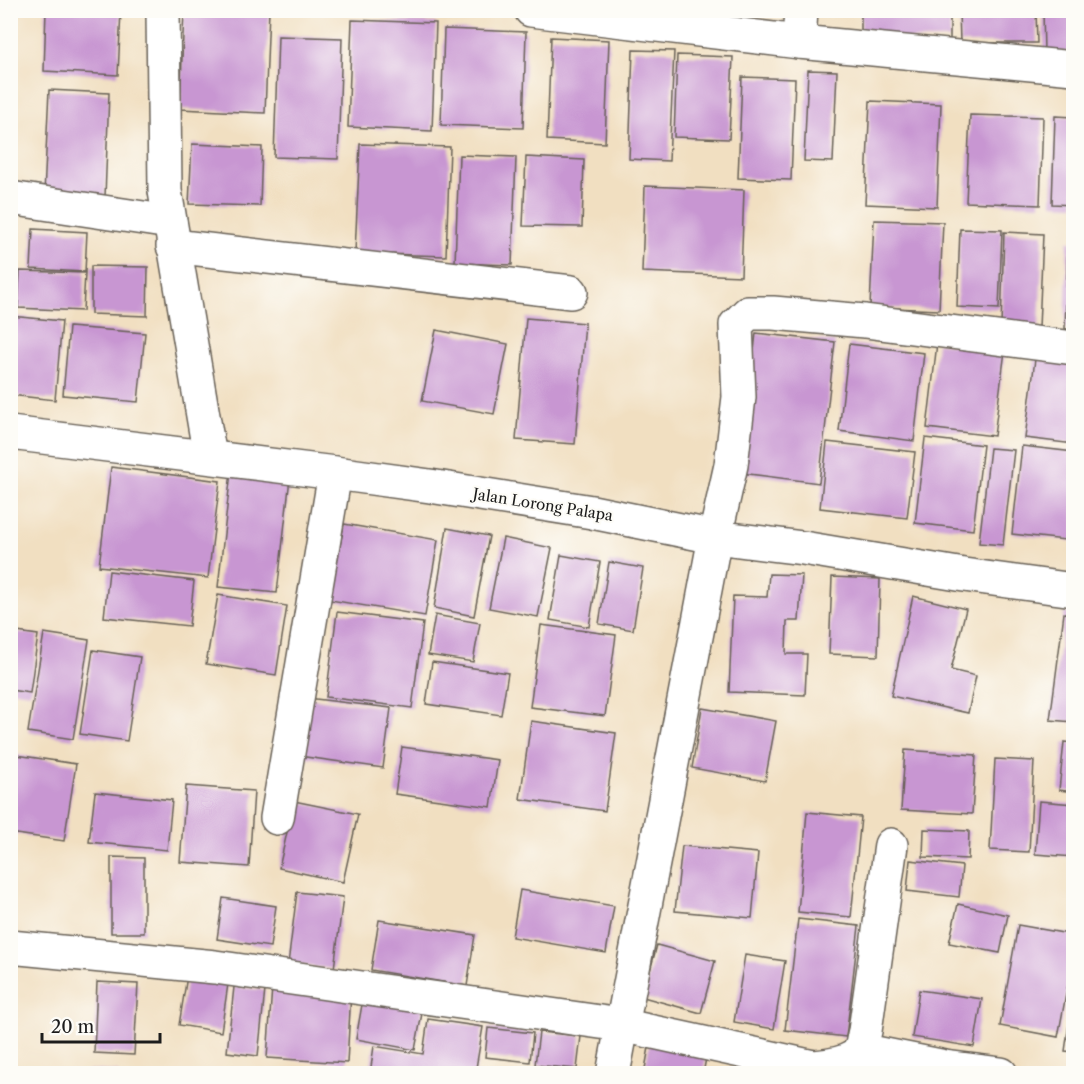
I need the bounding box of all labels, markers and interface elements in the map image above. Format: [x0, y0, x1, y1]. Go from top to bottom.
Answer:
street label: Jalan Lorong Palapa [470, 484, 615, 525]
scale bar [42, 1006, 160, 1044]
text: 20 m [51, 1016, 95, 1038]

